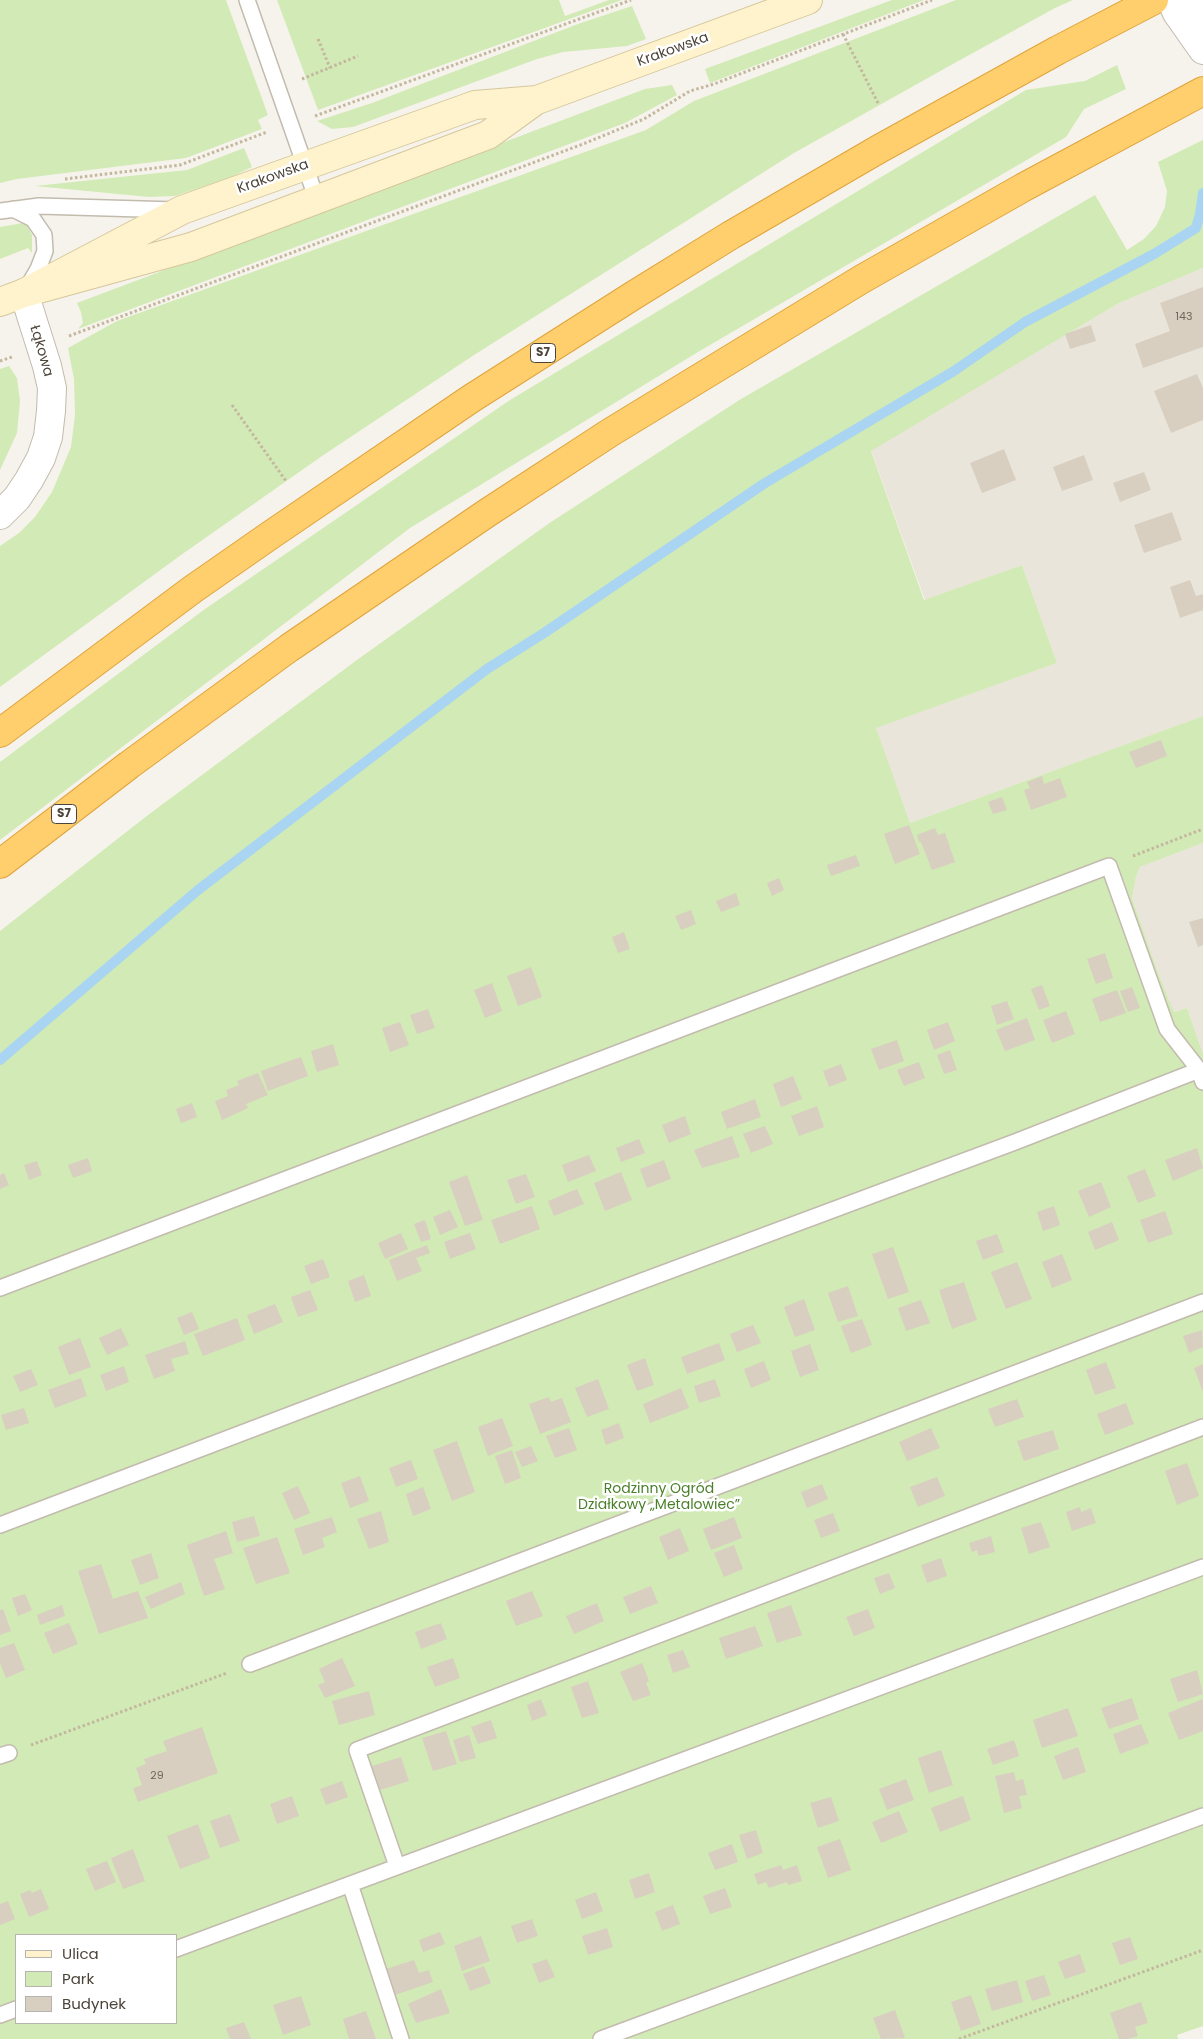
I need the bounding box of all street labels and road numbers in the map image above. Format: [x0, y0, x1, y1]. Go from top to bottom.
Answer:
street label: Krakowska [635, 29, 711, 71]
street label: Krakowska [235, 156, 311, 198]
street label: Łąkowa [26, 323, 56, 379]
road number: S7 [530, 343, 556, 362]
road number: S7 [52, 804, 76, 824]

